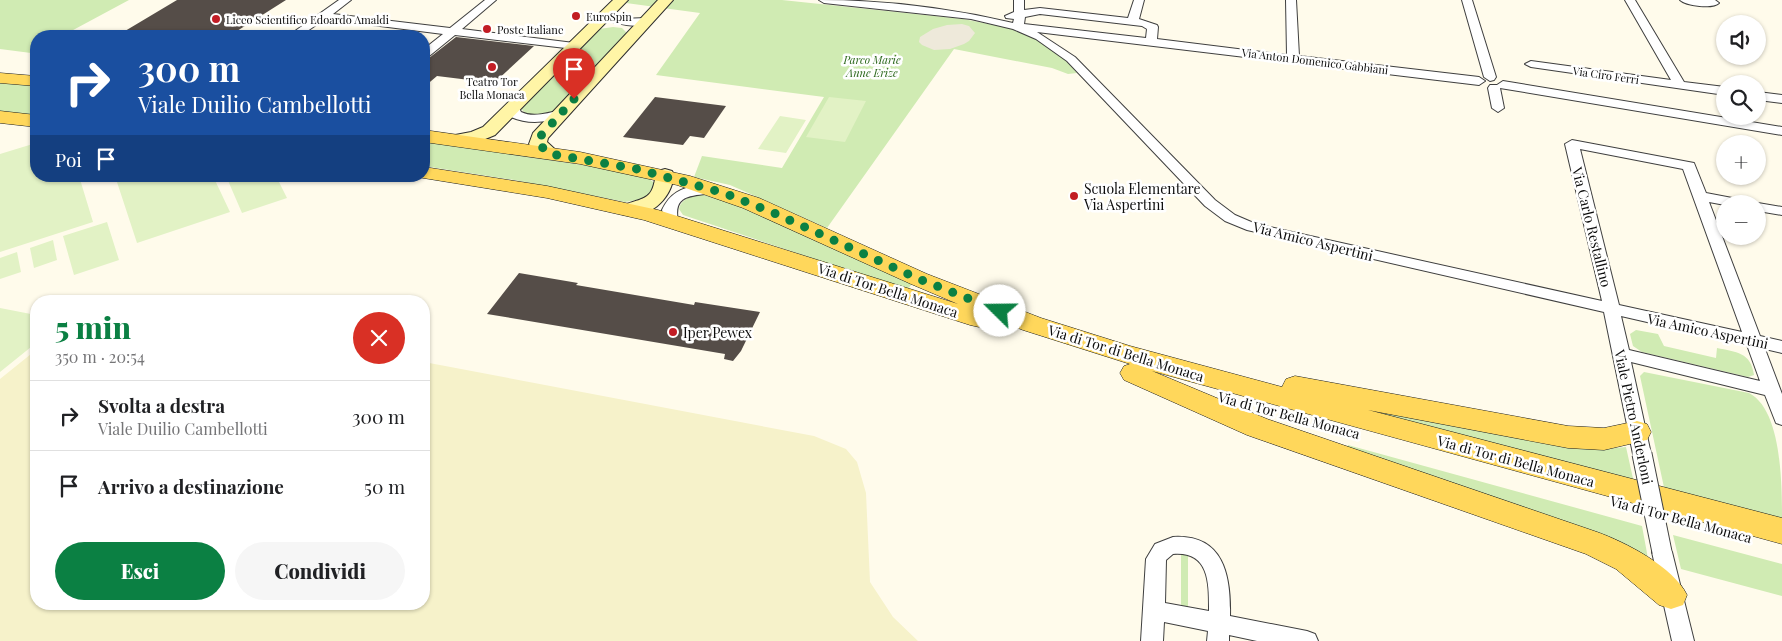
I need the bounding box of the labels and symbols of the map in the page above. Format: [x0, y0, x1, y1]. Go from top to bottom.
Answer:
place label: EuroSpin [586, 9, 632, 24]
marker: EuroSpin [570, 10, 582, 22]
place label: Liceo Scientifico Edoardo Amaldi [226, 12, 389, 27]
marker: Liceo Scientifico Edoardo Amaldi [210, 13, 222, 25]
place label: Poste Italiane [497, 22, 564, 37]
marker: Poste Italiane [481, 23, 493, 35]
street label: Via Anton Domenico Gabbiani [1240, 44, 1389, 77]
pin [553, 48, 595, 99]
park label: Parco Marie Anne Erize [842, 52, 901, 80]
marker: Teatro Tor Bella Monaca [486, 61, 498, 73]
street label: Via Ciro Ferri [1571, 63, 1640, 87]
place label: Teatro Tor Bella Monaca [459, 74, 525, 102]
street label: Via Carlo Restallino [1568, 164, 1616, 289]
place label: Scuola Elementare Via Aspertini [1083, 179, 1201, 214]
marker: Scuola Elementare Via Aspertini [1068, 190, 1080, 202]
street label: Via Amico Aspertini [1250, 217, 1375, 265]
street label: Via di Tor Bella Monaca [815, 258, 960, 322]
position arrow [973, 284, 1025, 336]
street label: Via Amico Aspertini [1645, 309, 1770, 353]
street label: Via di Tor di Bella Monaca [1045, 320, 1206, 386]
place label: Iper Pewex [683, 323, 753, 342]
marker: Iper Pewex [667, 326, 679, 338]
street label: Viale Pietro Anderloni [1610, 347, 1658, 486]
street label: Via di Tor Bella Monaca [1215, 387, 1362, 443]
street label: Via di Tor di Bella Monaca [1434, 431, 1597, 491]
street label: Via di Tor Bella Monaca [1607, 491, 1754, 547]

